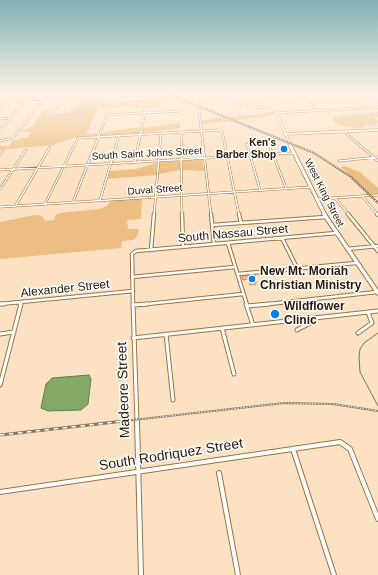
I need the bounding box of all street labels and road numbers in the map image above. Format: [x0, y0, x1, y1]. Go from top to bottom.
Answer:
street label: South Saint Johns Street [91, 145, 203, 163]
street label: West King Street [302, 157, 346, 229]
street label: Duval Street [127, 182, 183, 198]
street label: South Nassau Street [177, 222, 289, 246]
street label: Alexander Street [20, 277, 110, 301]
street label: Madeore Street [114, 341, 134, 439]
street label: South Rodriquez Street [98, 435, 244, 475]

